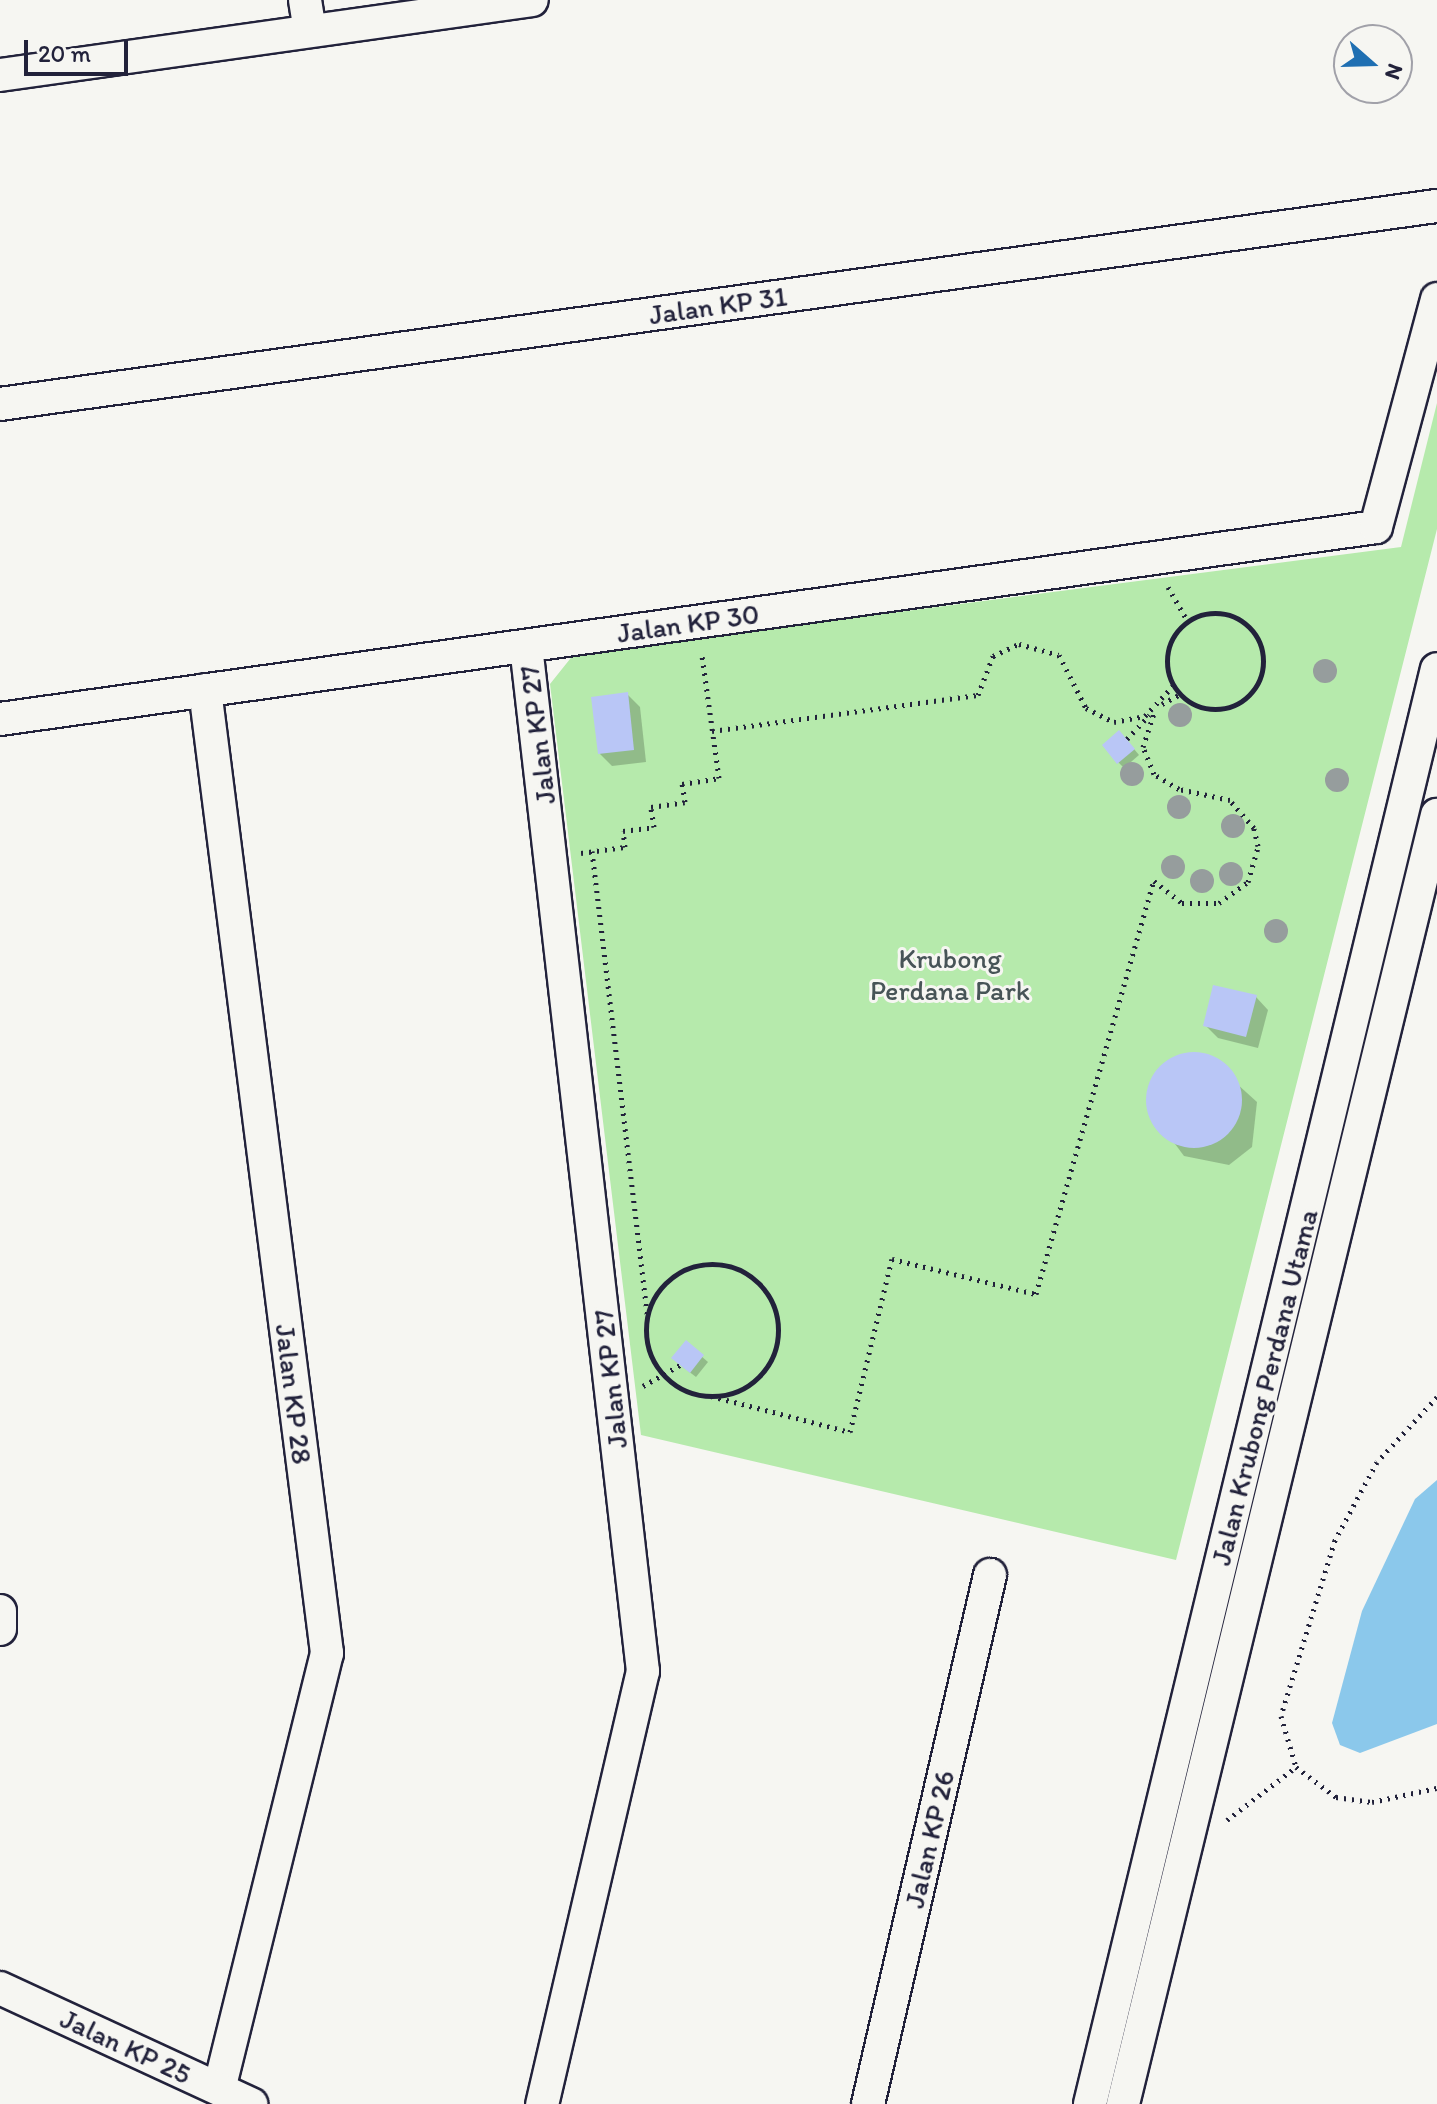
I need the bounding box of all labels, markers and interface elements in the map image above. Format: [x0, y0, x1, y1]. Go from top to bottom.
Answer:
scale bar [28, 24, 132, 74]
north arrow [1333, 24, 1413, 104]
text: 20 m [38, 39, 91, 68]
text: N [1379, 60, 1409, 83]
street label: Jalan KP 31 [647, 279, 789, 331]
street label: Jalan KP 30 [615, 596, 761, 650]
street label: Jalan KP 27 [512, 664, 562, 806]
park label: Krubong Perdana Park [870, 941, 1030, 1007]
street label: Jalan Krubong Perdana Utama [1204, 1206, 1324, 1568]
street label: Jalan KP 27 [586, 1308, 634, 1450]
street label: Jalan KP 28 [269, 1322, 319, 1466]
street label: Jalan KP 26 [897, 1767, 961, 1911]
street label: Jalan KP 25 [55, 2001, 197, 2091]

